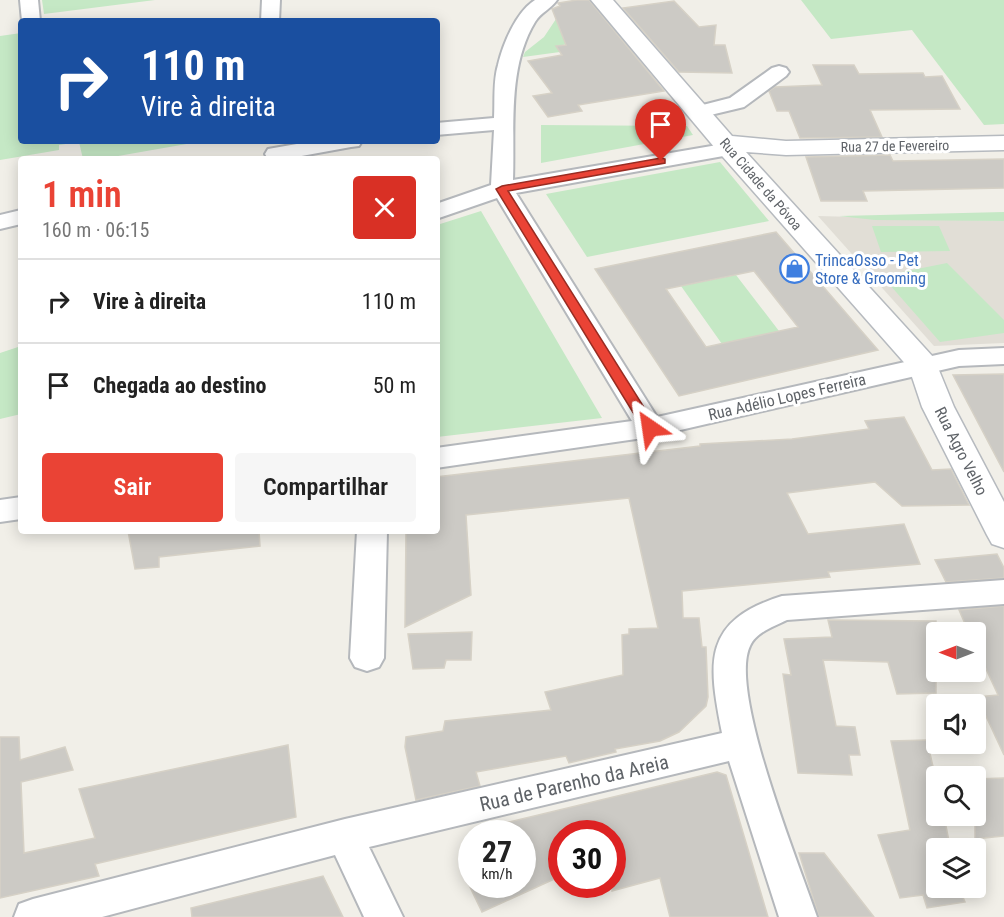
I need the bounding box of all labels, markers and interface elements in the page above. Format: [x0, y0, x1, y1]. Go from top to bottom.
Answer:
text: 110 m [141, 41, 246, 90]
icon: right [42, 42, 120, 120]
text: Vire à direita [141, 91, 276, 123]
pin [635, 99, 686, 161]
icon: arrive [644, 108, 677, 141]
street label: Rua Cidade da Póvoa [717, 135, 805, 233]
street label: Rua 27 de Fevereiro [841, 137, 949, 155]
text: 1 min [42, 174, 122, 216]
button: close [353, 176, 416, 239]
text: 160 m · 06:15 [42, 218, 149, 242]
place label: TrincaOsso - Pet Store & Grooming [815, 251, 926, 288]
shop icon: TrincaOsso - Pet Store & Grooming [778, 253, 810, 285]
icon: right [42, 285, 75, 318]
text: Vire à direita [93, 289, 206, 314]
text: 110 m [362, 289, 416, 314]
icon: arrive [42, 369, 75, 402]
street label: Rua Adélio Lopes Ferreira [706, 370, 868, 424]
text: Chegada ao destino [93, 373, 267, 398]
text: 50 m [373, 373, 416, 398]
position arrow [618, 396, 682, 460]
street label: Rua Agro Velho [931, 404, 991, 498]
button: Sair [42, 453, 223, 522]
button: Compartilhar [235, 453, 416, 522]
north arrow [926, 622, 986, 682]
map controls [926, 622, 986, 898]
button: sound [926, 694, 986, 754]
street label: Rua de Parenho da Areia [477, 750, 671, 816]
button: search [926, 766, 986, 826]
speed limit sign: 30 [548, 820, 626, 898]
text: 27 [482, 834, 512, 869]
button: layers [926, 838, 986, 898]
text: km/h [482, 865, 512, 883]

